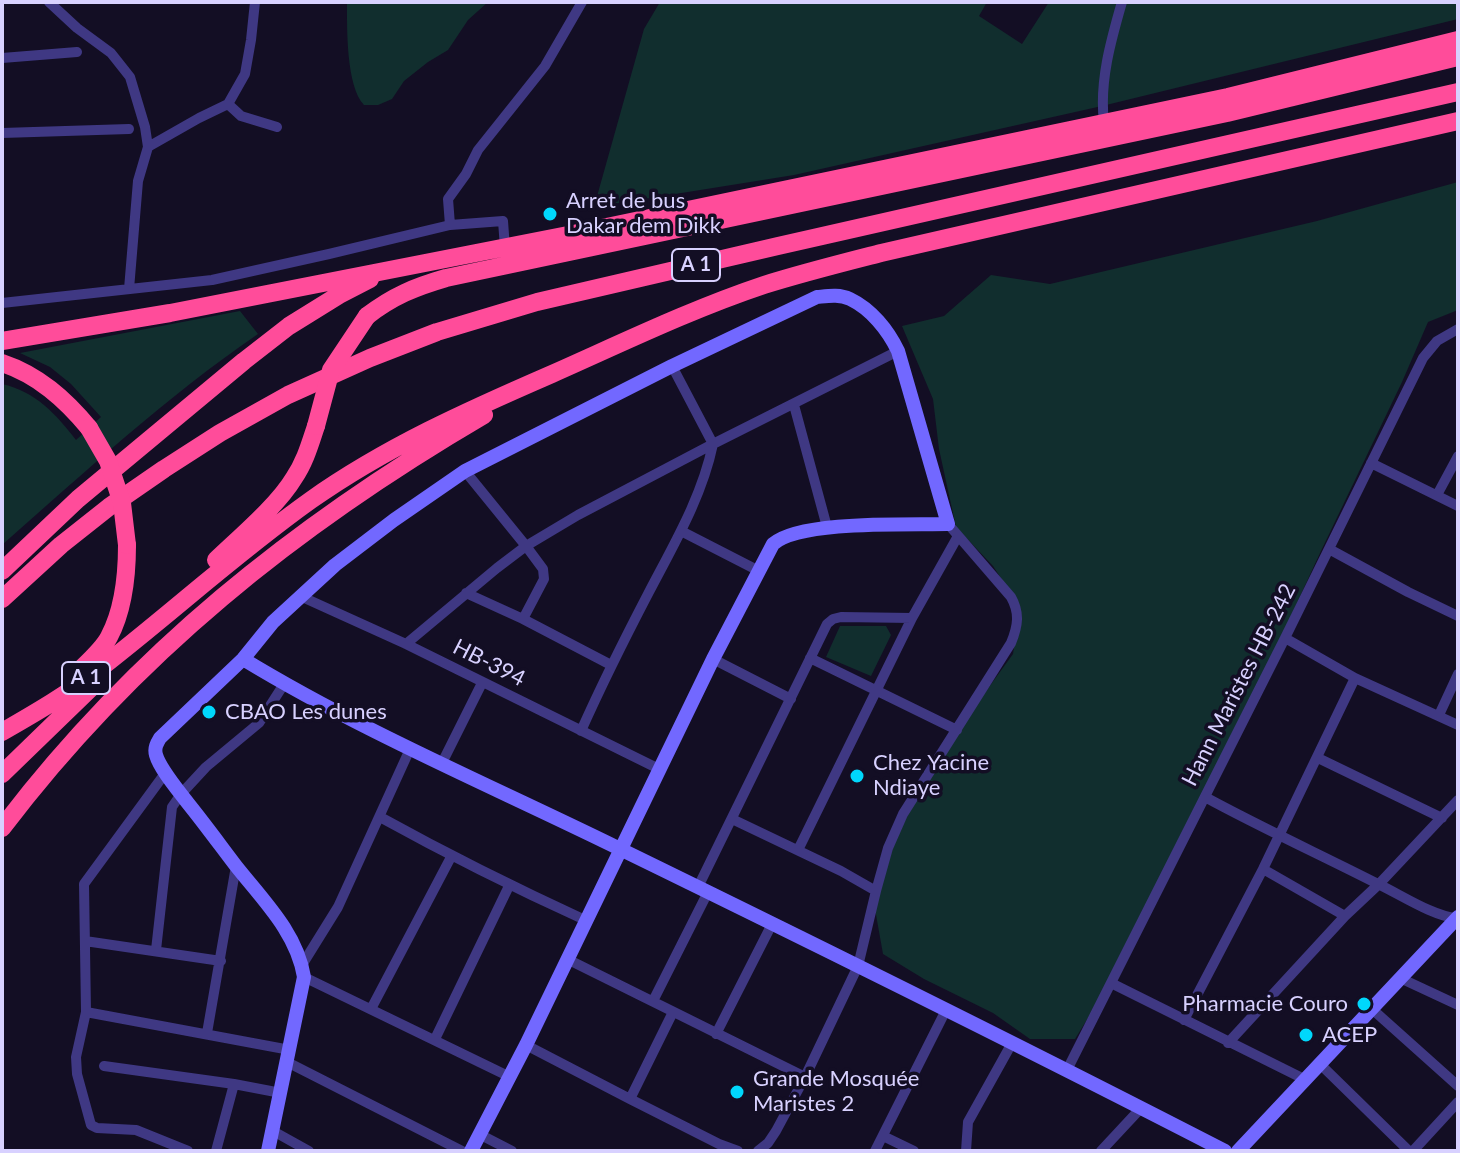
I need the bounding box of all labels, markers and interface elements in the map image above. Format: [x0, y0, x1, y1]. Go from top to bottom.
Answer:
place label: Arret de bus Dakar dem Dikk [566, 188, 721, 240]
marker: Arret de bus Dakar dem Dikk [541, 205, 559, 223]
road number: A 1 [672, 249, 720, 281]
street label: Hann Maristes HB-242 [1177, 579, 1301, 791]
street label: HB-394 [448, 634, 530, 692]
road number: A 1 [62, 662, 110, 694]
place label: CBAO Les dunes [225, 699, 387, 725]
marker: CBAO Les dunes [200, 703, 218, 721]
place label: Chez Yacine Ndiaye [873, 750, 989, 802]
marker: Chez Yacine Ndiaye [848, 767, 866, 785]
place label: Pharmacie Couro [1182, 991, 1348, 1017]
marker: Pharmacie Couro [1355, 995, 1373, 1013]
place label: ACEP [1322, 1022, 1377, 1048]
marker: ACEP [1297, 1026, 1315, 1044]
place label: Grande Mosquée Maristes 2 [753, 1066, 919, 1118]
marker: Grande Mosquée Maristes 2 [728, 1083, 746, 1101]

